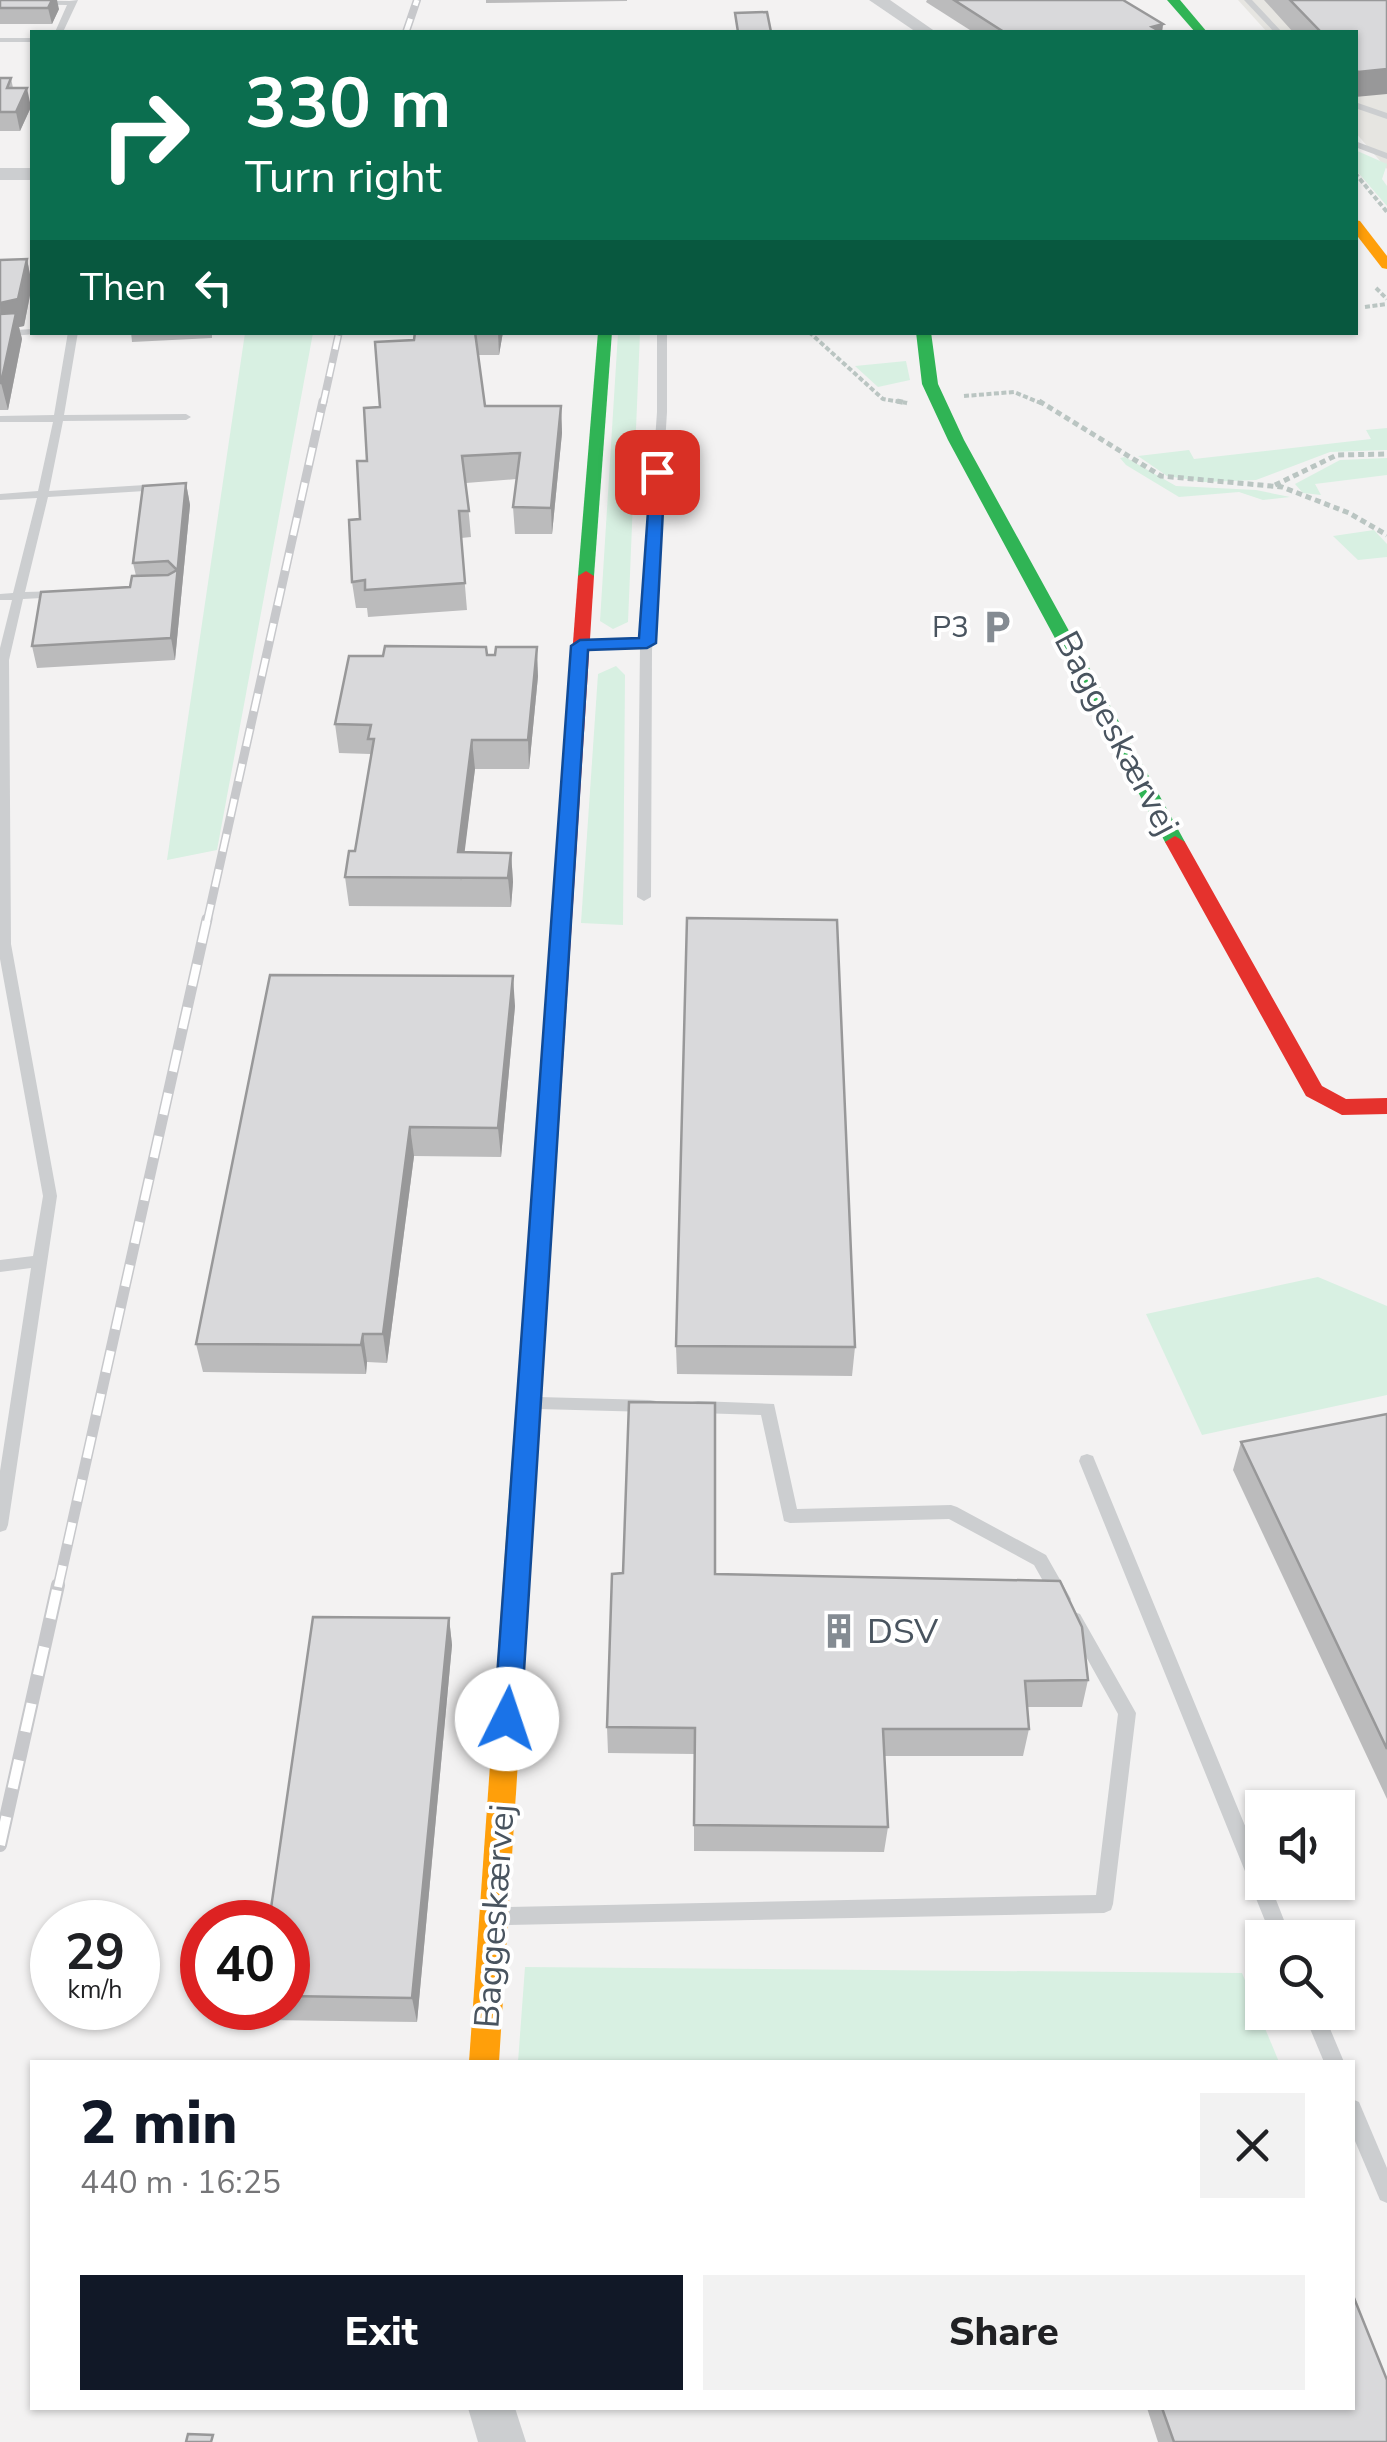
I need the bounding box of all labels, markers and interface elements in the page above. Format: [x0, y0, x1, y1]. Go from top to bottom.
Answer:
text: 330 m [245, 56, 451, 152]
icon: right [80, 70, 210, 200]
text: Turn right [245, 147, 442, 208]
icon: left [186, 260, 241, 315]
text: Then [80, 262, 166, 313]
pin [615, 430, 700, 515]
icon: arrive [630, 445, 685, 500]
place label: P3 [932, 607, 969, 648]
parking icon: P3 [978, 608, 1016, 646]
street label: Baggeskærvej [1043, 623, 1190, 843]
place label: DSV [867, 1608, 939, 1655]
building icon: DSV [820, 1612, 858, 1650]
position arrow [455, 1667, 559, 1771]
map controls [1245, 1790, 1355, 2030]
button: sound [1245, 1790, 1355, 1900]
street label: Baggeskærvej [463, 1802, 526, 2030]
speed limit sign: 40 [180, 1900, 310, 2030]
text: 29 [65, 1918, 125, 1987]
button: search [1245, 1920, 1355, 2030]
text: km/h [67, 1973, 123, 2007]
text: 2 min [80, 2082, 238, 2164]
button: close [1200, 2093, 1305, 2198]
text: 440 m · 16:25 [80, 2161, 281, 2204]
button: Exit [80, 2275, 683, 2390]
button: Share [703, 2275, 1305, 2390]

